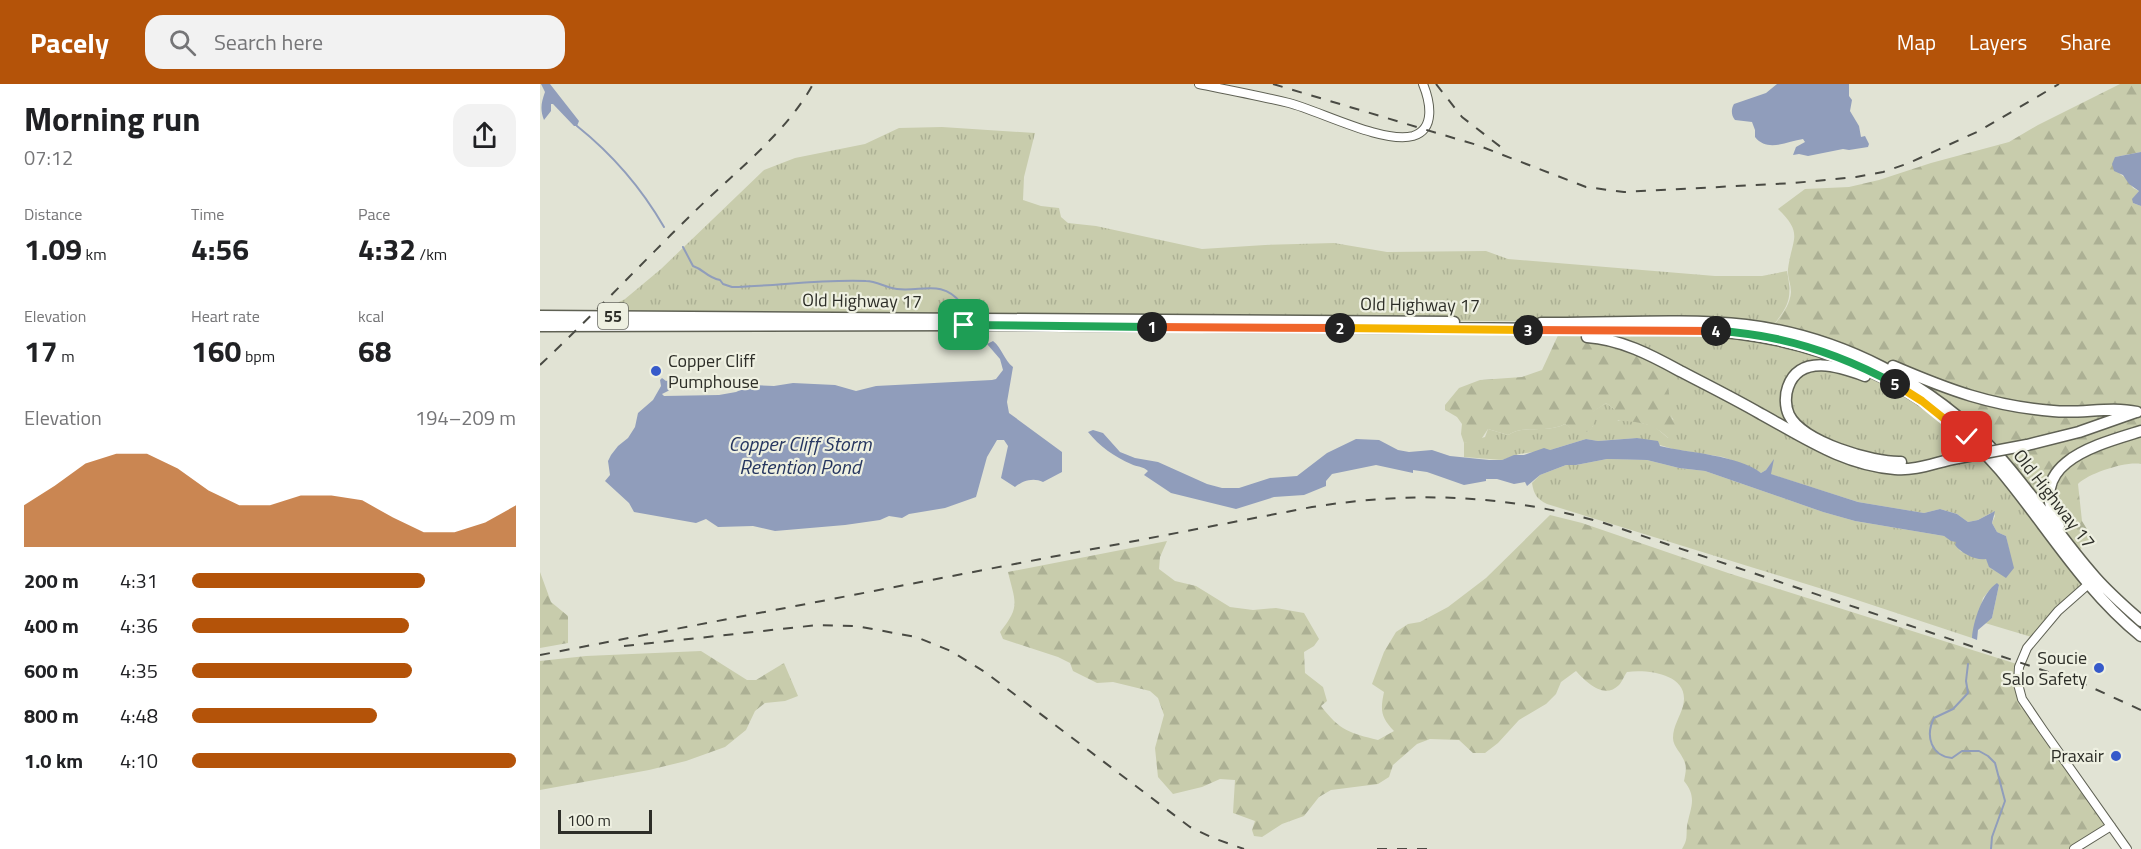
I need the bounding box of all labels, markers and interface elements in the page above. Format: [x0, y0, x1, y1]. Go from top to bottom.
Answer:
search box [145, 15, 565, 69]
text: Pacely [30, 21, 109, 64]
text: Search here [214, 25, 323, 59]
icon: search [166, 26, 199, 59]
text: Map [1897, 26, 1936, 58]
text: Layers [1969, 26, 2027, 58]
text: Share [2060, 26, 2111, 58]
text: Morning run [24, 94, 201, 144]
button: share [453, 104, 516, 167]
text: 07:12 [24, 142, 73, 173]
text: Distance [24, 202, 82, 226]
text: Time [191, 202, 224, 226]
text: Pace [358, 202, 390, 226]
text: 1.09 [24, 226, 82, 272]
text: 4:56 [191, 226, 249, 272]
text: 4:32 [358, 226, 416, 272]
text: km [82, 242, 107, 266]
text: /km [416, 242, 447, 266]
street label: Old Highway 17 [802, 286, 922, 315]
street label: Old Highway 17 [1360, 290, 1480, 319]
pin [938, 299, 989, 350]
road number: 55 [598, 303, 628, 329]
text: Elevation [24, 304, 86, 328]
text: Heart rate [191, 304, 260, 328]
text: kcal [358, 304, 384, 328]
icon: arrive [947, 308, 980, 341]
pin: 1 [1137, 312, 1167, 342]
pin: 2 [1325, 313, 1355, 343]
text: 1 [1148, 315, 1156, 339]
pin: 3 [1513, 315, 1543, 345]
text: 2 [1336, 316, 1344, 340]
pin: 4 [1701, 316, 1731, 346]
text: 3 [1524, 318, 1532, 342]
text: 4 [1712, 319, 1720, 343]
text: 17 [24, 328, 58, 374]
text: 160 [191, 328, 241, 374]
text: 68 [358, 328, 392, 374]
text: m [58, 344, 75, 368]
text: bpm [241, 344, 275, 368]
place label: Copper Cliff Pumphouse [668, 347, 759, 395]
marker: Copper Cliff Pumphouse [649, 364, 663, 378]
pin: 5 [1880, 369, 1910, 399]
text: 5 [1891, 372, 1899, 396]
text: Elevation [24, 402, 102, 433]
text: 194–209 m [415, 402, 516, 433]
pin [1941, 411, 1992, 462]
icon: check [1950, 420, 1983, 453]
water label: Copper Cliff Storm Retention Pond [729, 428, 872, 482]
street label: Old Highway 17 [2007, 443, 2102, 554]
text: 200 m [24, 565, 79, 596]
text: 4:31 [120, 565, 158, 596]
text: 400 m [24, 610, 79, 641]
text: 4:36 [120, 610, 158, 641]
place label: Soucie Salo Safety [2002, 644, 2087, 692]
text: 600 m [24, 655, 79, 686]
text: 4:35 [120, 655, 158, 686]
marker: Soucie Salo Safety [2092, 661, 2106, 675]
text: 800 m [24, 700, 79, 731]
text: 4:48 [120, 700, 158, 731]
place label: Praxair [2051, 742, 2104, 769]
text: 1.0 km [24, 745, 83, 776]
text: 4:10 [120, 745, 158, 776]
marker: Praxair [2109, 749, 2123, 763]
scale bar [558, 807, 652, 834]
text: 100 m [567, 808, 611, 832]

